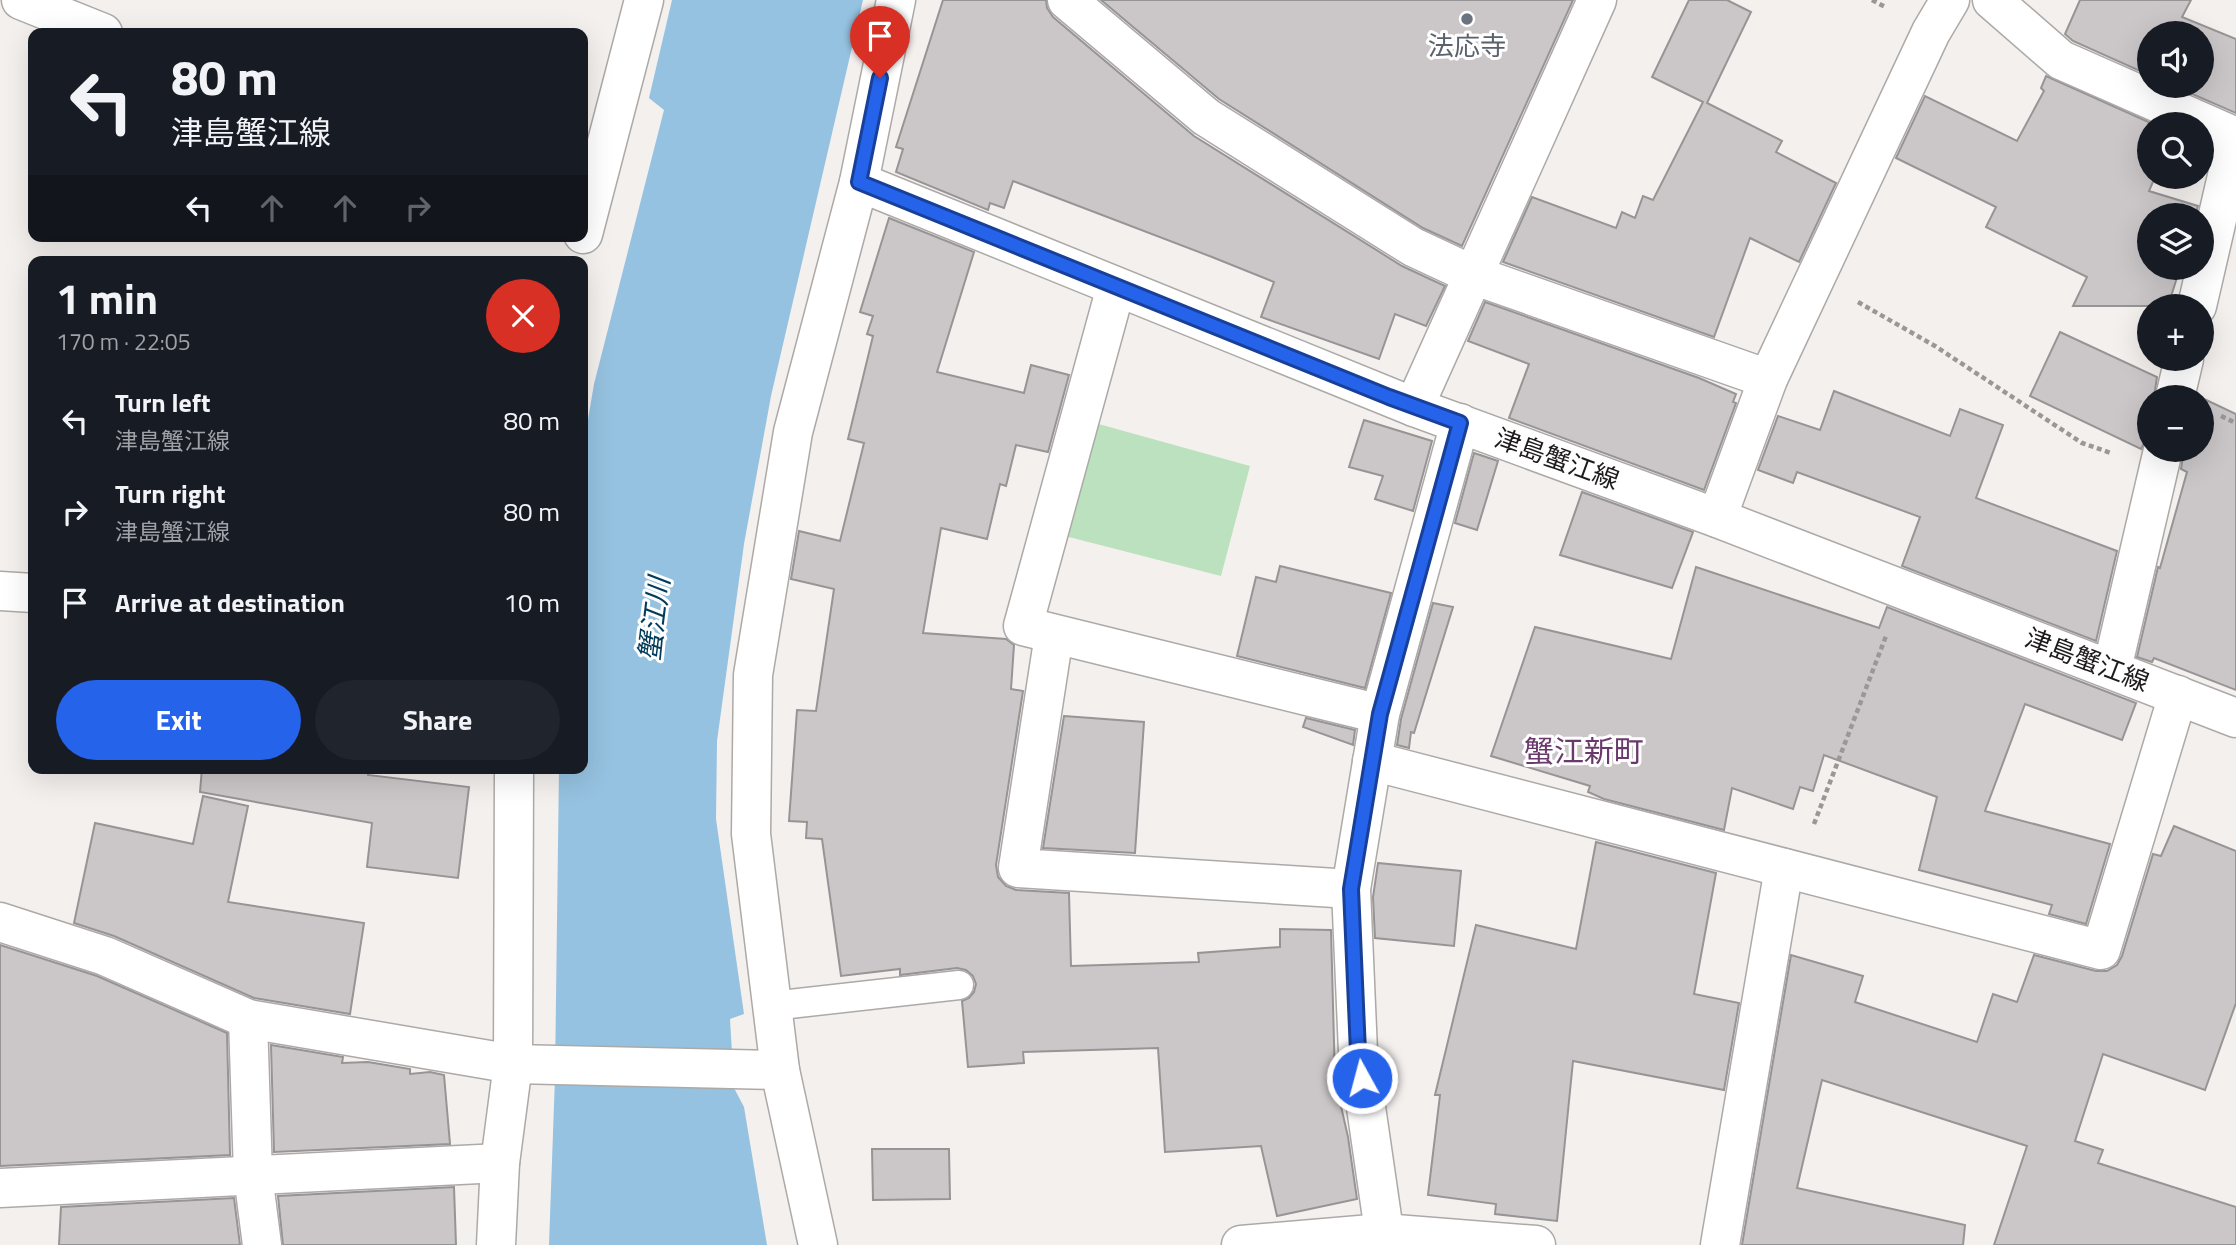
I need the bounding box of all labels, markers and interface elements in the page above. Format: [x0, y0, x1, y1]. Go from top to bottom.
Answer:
pin [850, 6, 910, 78]
marker: 法応寺 [1459, 11, 1475, 27]
icon: arrive [861, 17, 899, 55]
map controls [2137, 21, 2214, 462]
button: sound [2137, 21, 2214, 98]
place label: 法応寺 [1428, 26, 1506, 65]
text: 80 m [171, 39, 278, 114]
icon: left [56, 56, 147, 147]
text: 津島蟹江線 [171, 108, 331, 156]
button: search [2137, 112, 2214, 189]
icon: left [180, 189, 218, 227]
icon: ahead [253, 189, 291, 227]
icon: ahead [326, 189, 364, 227]
icon: right [399, 189, 437, 227]
button: layers [2137, 203, 2214, 280]
text: 1 min [56, 266, 158, 330]
button: close [486, 279, 560, 353]
button: + [2137, 294, 2214, 371]
text: 170 m · 22:05 [56, 324, 191, 359]
text: Turn left [115, 383, 210, 422]
button: − [2137, 385, 2214, 462]
text: 80 m [503, 401, 560, 440]
icon: left [56, 402, 94, 440]
street label: 津島蟹江線 [1489, 418, 1625, 499]
text: 津島蟹江線 [115, 423, 230, 458]
text: Turn right [115, 474, 226, 513]
text: 80 m [503, 492, 560, 531]
icon: right [56, 493, 94, 531]
text: 津島蟹江線 [115, 514, 230, 549]
water label: 蟹江川 [627, 572, 680, 663]
text: Arrive at destination [115, 583, 345, 622]
text: 10 m [503, 583, 560, 622]
icon: arrive [56, 584, 94, 622]
street label: 津島蟹江線 [2020, 618, 2155, 701]
button: Exit [56, 680, 301, 760]
button: Share [315, 680, 560, 760]
district label: 蟹江新町 [1524, 728, 1644, 774]
position arrow [1325, 1041, 1399, 1115]

